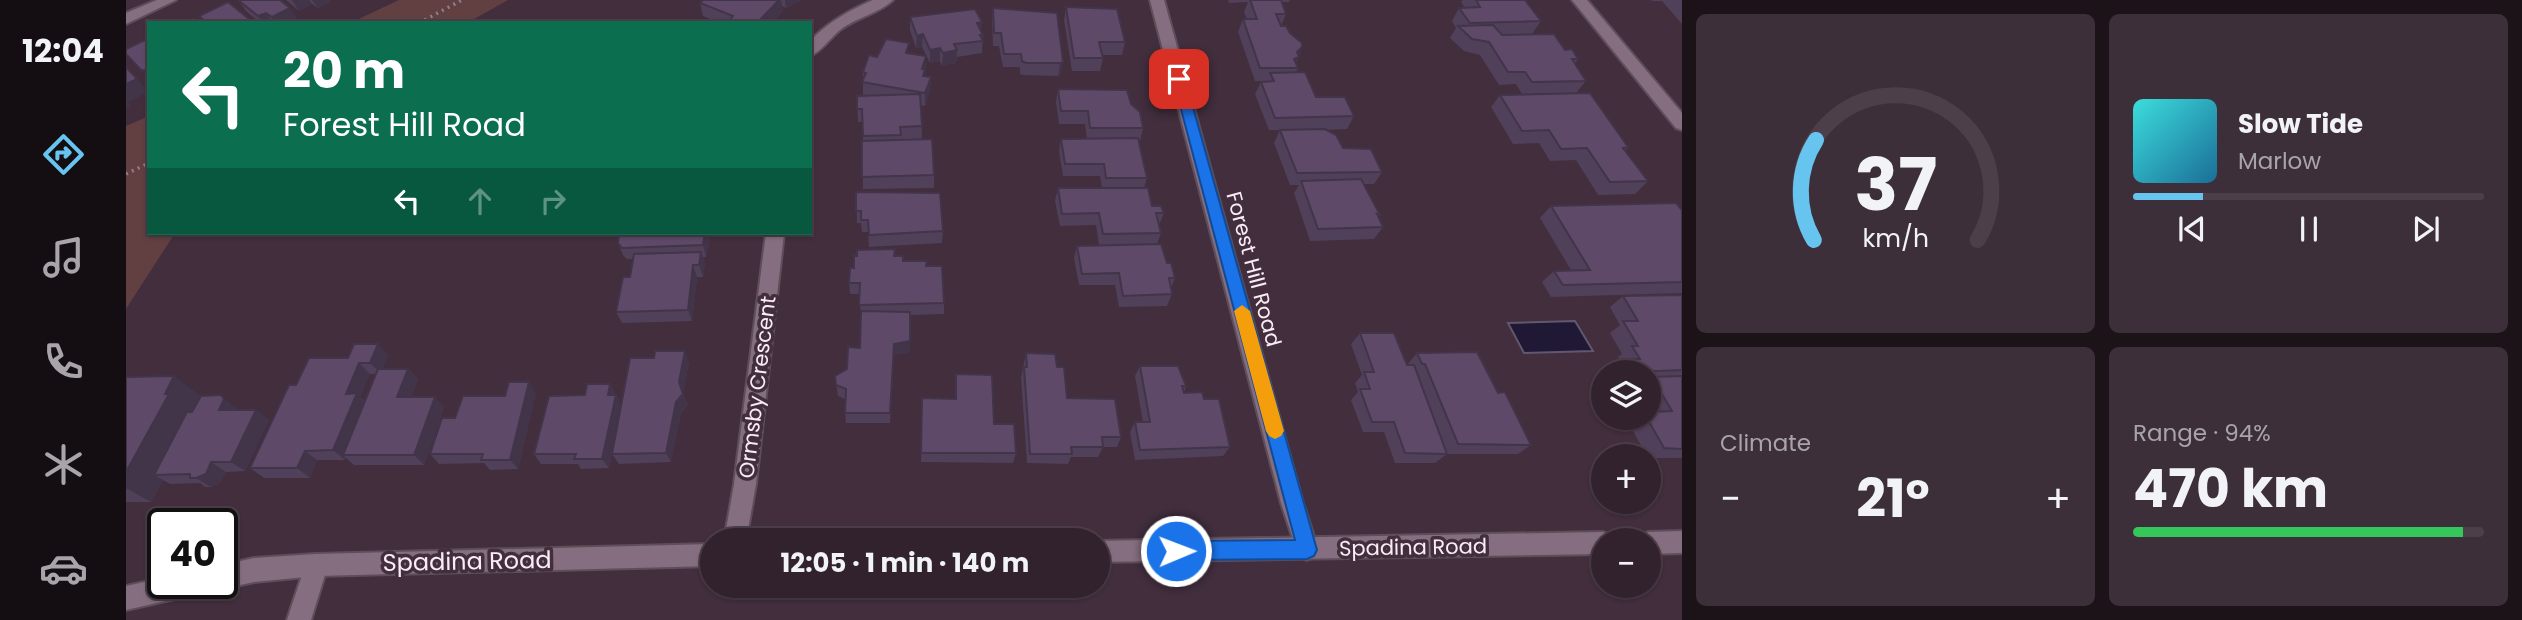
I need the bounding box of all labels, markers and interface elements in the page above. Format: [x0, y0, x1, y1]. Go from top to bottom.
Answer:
text: 12:04 [22, 28, 104, 73]
text: 20 m [283, 37, 405, 105]
icon: left [168, 49, 259, 140]
pin [1149, 49, 1209, 109]
icon: arrive [1160, 60, 1198, 98]
text: Forest Hill Road [283, 102, 526, 147]
text: Slow Tide [2238, 106, 2363, 142]
icon: directions [39, 130, 88, 179]
text: 37 [1854, 134, 1937, 235]
text: Marlow [2238, 145, 2321, 177]
icon: left [388, 182, 426, 220]
icon: ahead [461, 182, 499, 220]
icon: right [534, 182, 572, 220]
street label: Forest Hill Road [1219, 188, 1289, 350]
icon: previous [2173, 210, 2211, 248]
icon: pause [2290, 210, 2328, 248]
icon: next [2407, 210, 2445, 248]
text: km/h [1862, 221, 1929, 256]
icon: music [39, 233, 88, 282]
street label: Ormsby Crescent [731, 294, 783, 480]
icon: phone [39, 337, 88, 386]
map controls [1591, 360, 1661, 598]
button: layers [1591, 360, 1661, 430]
text: Range · 94% [2133, 417, 2271, 449]
text: Climate [1720, 427, 1811, 459]
icon: climate [39, 440, 88, 489]
button: + [1591, 444, 1661, 514]
text: 470 km [2133, 452, 2328, 525]
text: 21° [1856, 462, 1930, 535]
text: − [1720, 472, 1741, 525]
text: + [2045, 472, 2071, 525]
speed limit sign: 40 [147, 508, 238, 599]
position arrow [1139, 514, 1213, 588]
button: − [1591, 528, 1661, 598]
street label: Spadina Road [1339, 531, 1487, 563]
street label: Spadina Road [382, 543, 552, 579]
icon: car [39, 544, 88, 593]
text: 12:05 · 1 min · 140 m [781, 545, 1029, 581]

